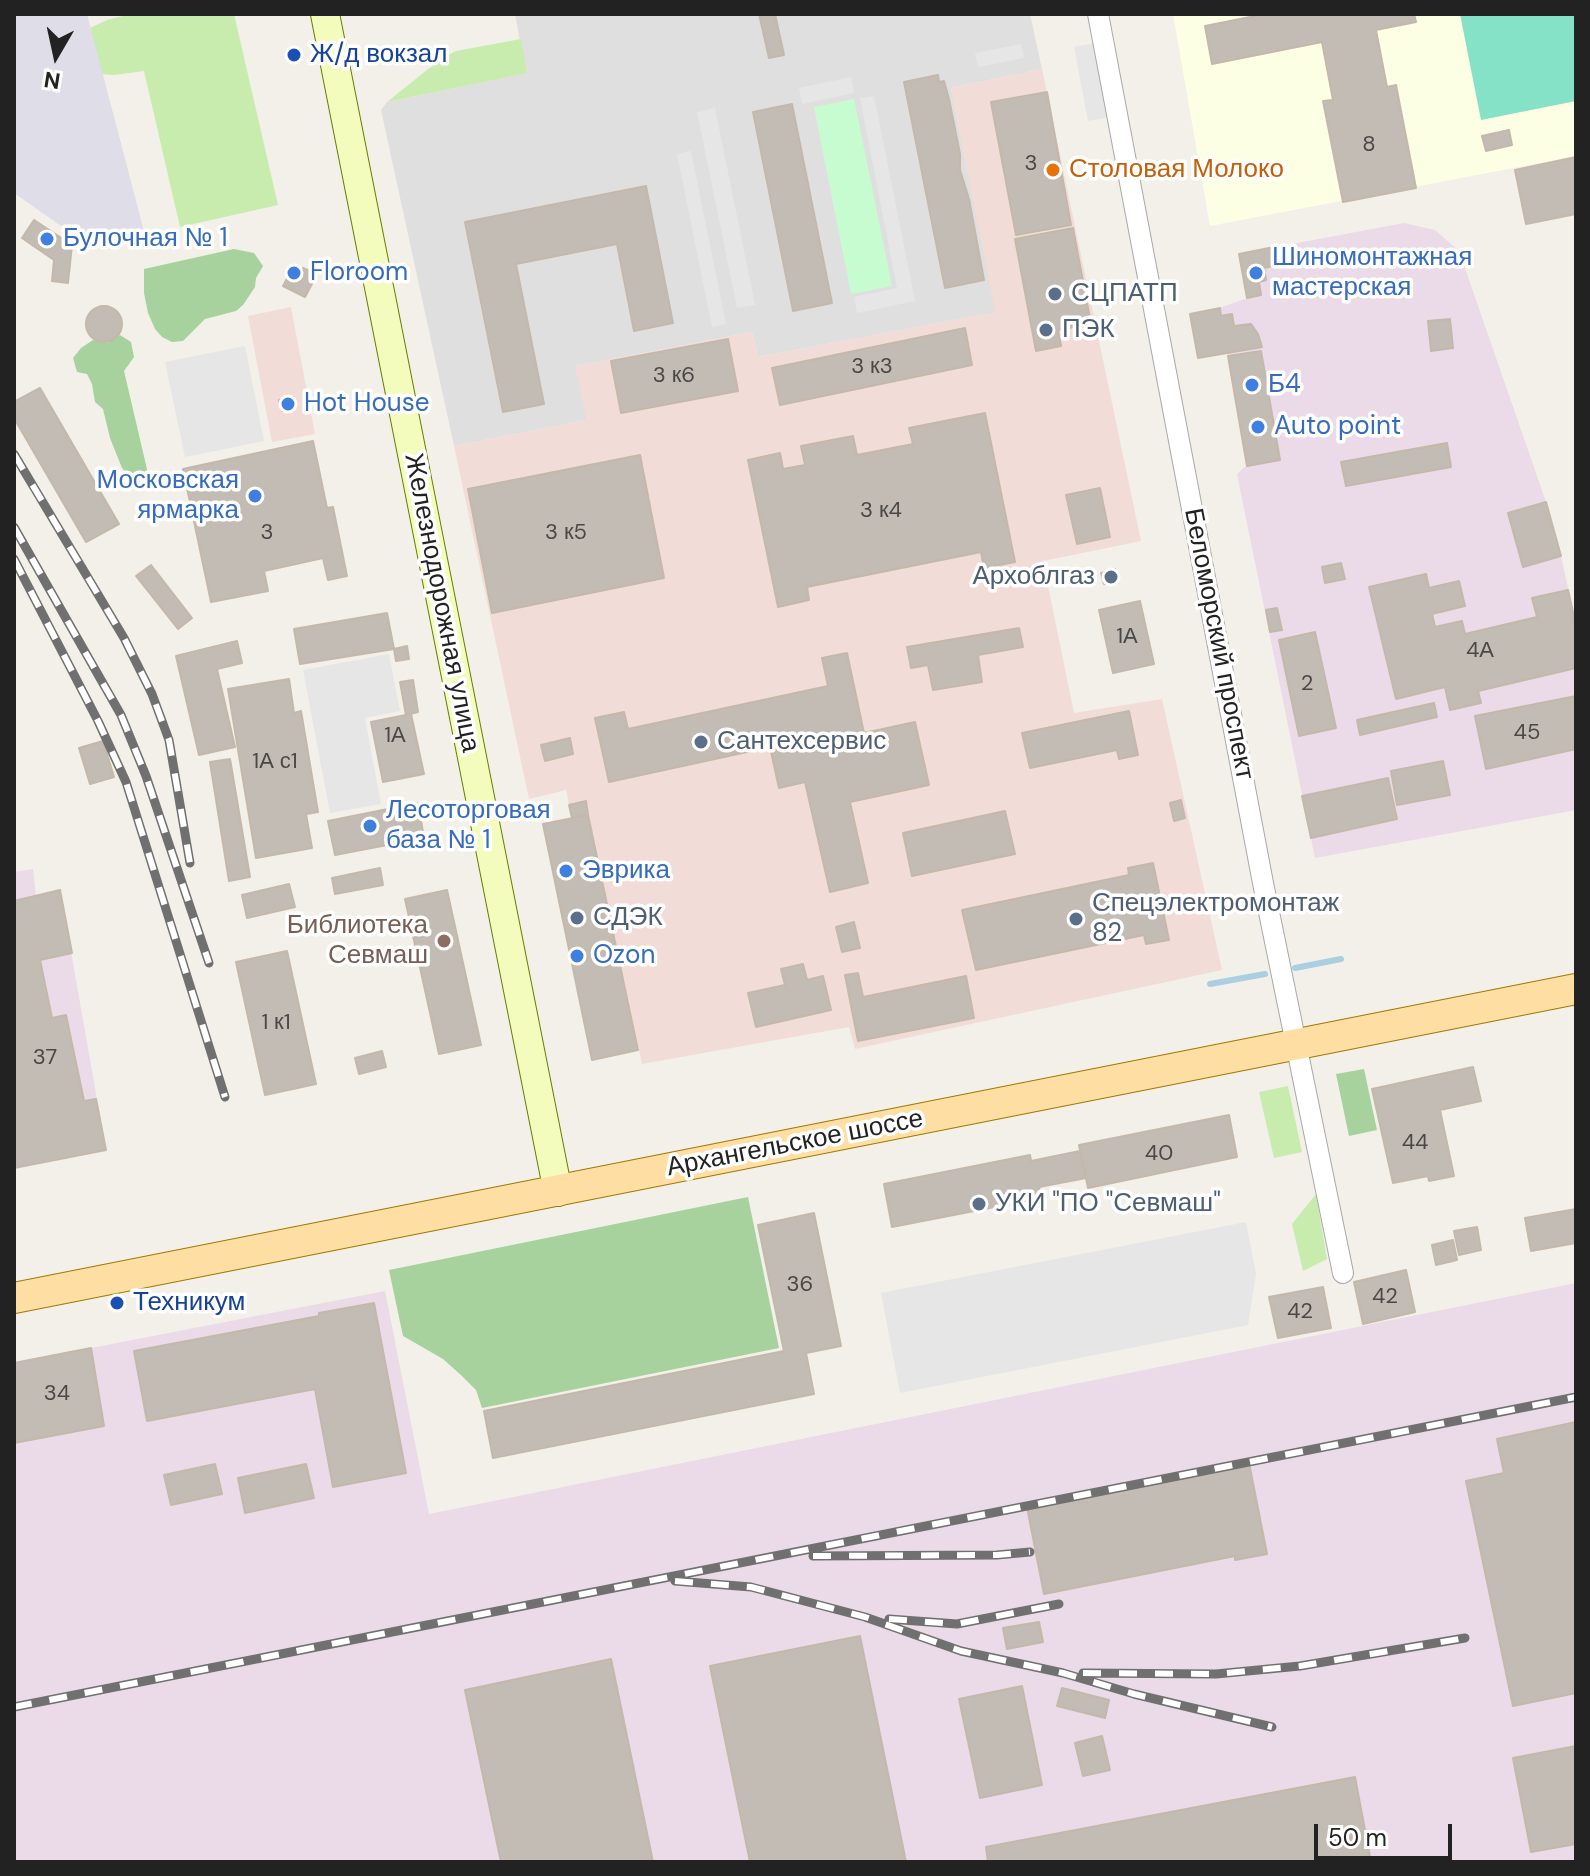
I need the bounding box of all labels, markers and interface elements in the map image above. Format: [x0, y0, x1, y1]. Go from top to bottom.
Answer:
north arrow [16, 16, 96, 96]
place label: Ж/д вокзал [310, 39, 447, 71]
marker: Ж/д вокзал [285, 46, 303, 64]
text: N [42, 65, 62, 96]
house number: 8 [1362, 132, 1376, 158]
house number: 3 [1024, 151, 1038, 177]
place label: Столовая Молоко [1069, 154, 1284, 186]
marker: Столовая Молоко [1044, 161, 1062, 179]
place label: Булочная № 1 [63, 223, 228, 255]
marker: Булочная № 1 [38, 230, 56, 248]
place label: Шиномонтажная мастерская [1272, 242, 1472, 304]
place label: Floroom [310, 257, 408, 289]
marker: Floroom [285, 264, 303, 282]
marker: Шиномонтажная мастерская [1247, 264, 1265, 282]
place label: СЦПАТП [1071, 278, 1178, 310]
marker: СЦПАТП [1046, 285, 1064, 303]
place label: ПЭК [1062, 314, 1115, 346]
marker: ПЭК [1037, 321, 1055, 339]
house number: 3 к3 [851, 354, 893, 380]
house number: 3 к6 [653, 363, 695, 389]
place label: Б4 [1268, 369, 1301, 401]
marker: Б4 [1243, 376, 1261, 394]
place label: Hot House [304, 388, 430, 420]
marker: Hot House [279, 395, 297, 413]
place label: Auto point [1274, 411, 1401, 443]
marker: Auto point [1249, 418, 1267, 436]
street label: Железнодорожная улица [397, 451, 485, 755]
place label: Московская ярмарка [96, 465, 239, 526]
marker: Московская ярмарка [246, 487, 264, 505]
house number: 3 к4 [860, 498, 902, 524]
street label: Беломорский проспект [1176, 506, 1260, 782]
house number: 3 [260, 520, 274, 546]
house number: 3 к5 [545, 520, 587, 546]
place label: Архоблгаз [972, 561, 1095, 593]
marker: Архоблгаз [1102, 568, 1120, 586]
house number: 1А [1116, 624, 1138, 650]
house number: 4А [1466, 638, 1494, 664]
house number: 2 [1301, 671, 1313, 697]
house number: 45 [1514, 720, 1540, 746]
house number: 1А [384, 723, 406, 749]
place label: Сантехсервис [717, 726, 886, 758]
marker: Сантехсервис [692, 733, 710, 751]
house number: 1А с1 [252, 749, 298, 775]
place label: Лесоторговая база № 1 [386, 795, 551, 856]
marker: Лесоторговая база № 1 [361, 817, 379, 835]
place label: Эврика [582, 855, 670, 887]
marker: Эврика [557, 862, 575, 880]
place label: Спецэлектромонтаж 82 [1092, 888, 1339, 950]
place label: СДЭК [593, 902, 663, 934]
marker: СДЭК [568, 909, 586, 927]
place label: Библиотека Севмаш [287, 910, 428, 972]
marker: Спецэлектромонтаж 82 [1067, 910, 1085, 928]
marker: Библиотека Севмаш [435, 932, 453, 950]
place label: Ozon [593, 940, 655, 972]
marker: Ozon [568, 947, 586, 965]
house number: 1 к1 [261, 1010, 291, 1036]
house number: 37 [33, 1045, 57, 1071]
street label: Архангельское шоссе [664, 1104, 926, 1184]
house number: 44 [1402, 1130, 1428, 1156]
house number: 40 [1145, 1141, 1173, 1167]
place label: УКИ "ПО "Севмаш" [995, 1188, 1221, 1220]
marker: УКИ "ПО "Севмаш" [970, 1195, 988, 1213]
house number: 36 [787, 1272, 813, 1298]
house number: 42 [1372, 1284, 1398, 1310]
place label: Техникум [133, 1287, 245, 1319]
marker: Техникум [108, 1294, 126, 1312]
house number: 42 [1287, 1299, 1313, 1325]
house number: 34 [44, 1381, 70, 1407]
scale bar [1318, 1808, 1456, 1858]
text: 50 m [1328, 1822, 1387, 1853]

